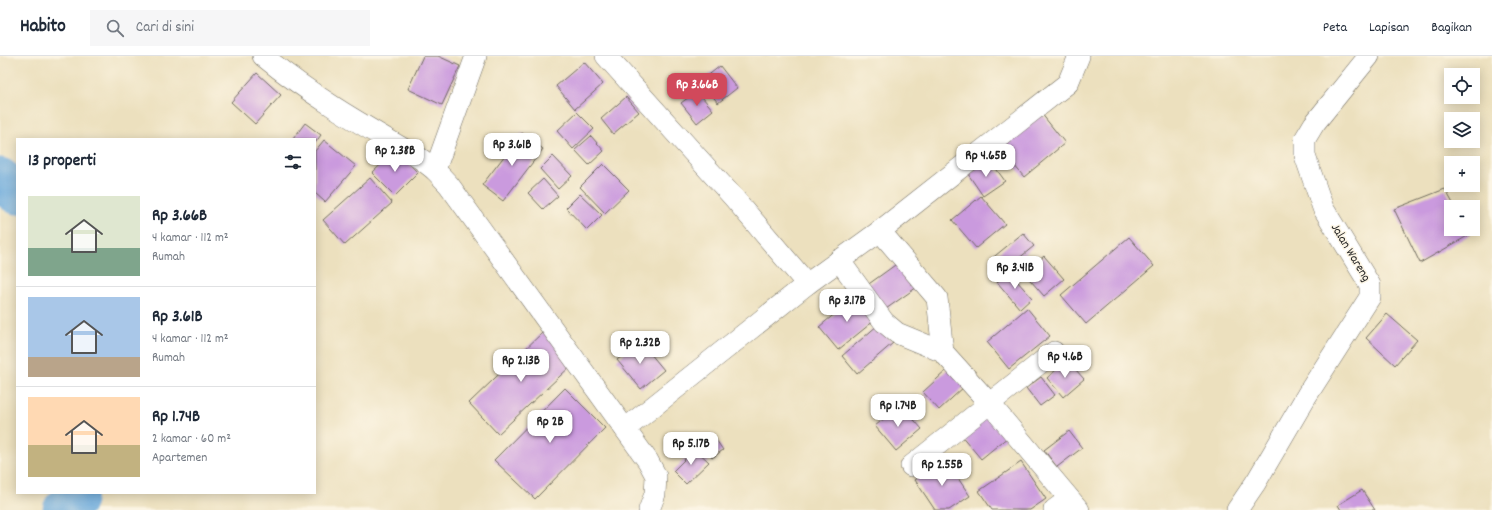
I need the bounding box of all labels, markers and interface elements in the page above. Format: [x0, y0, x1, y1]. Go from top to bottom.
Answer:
search box [90, 10, 370, 46]
text: Habito [20, 14, 66, 41]
icon: search [104, 17, 126, 39]
text: Cari di sini [136, 17, 194, 39]
text: Peta [1323, 18, 1347, 38]
text: Lapisan [1369, 18, 1409, 38]
text: Bagikan [1431, 18, 1472, 38]
map controls [1444, 68, 1480, 236]
button: locate [1444, 68, 1480, 104]
pin: Rp 3.66B [656, 73, 738, 107]
text: Rp 3.66B [676, 76, 718, 95]
button: layers [1444, 112, 1480, 148]
pin: Rp 3.61B [471, 133, 553, 167]
text: Rp 3.61B [493, 136, 531, 155]
pin: Rp 2.38B [354, 139, 436, 173]
text: Rp 2.38B [375, 142, 415, 161]
pin: Rp 4.65B [945, 144, 1027, 178]
text: Rp 4.65B [965, 147, 1007, 166]
text: 13 properti [28, 150, 96, 174]
icon: filters [282, 151, 304, 173]
button: + [1444, 156, 1480, 192]
button: − [1444, 200, 1480, 236]
text: Rp 3.66B [152, 205, 207, 229]
icon: home [60, 212, 108, 260]
street label: Jalan Wareng [1325, 220, 1375, 286]
text: 4 kamar · 112 m² [152, 229, 229, 248]
text: Rumah [152, 248, 185, 267]
pin: Rp 3.41B [974, 256, 1056, 290]
text: Rp 3.41B [996, 259, 1034, 278]
pin: Rp 3.17B [806, 289, 888, 323]
text: Rp 3.17B [828, 292, 866, 311]
text: Rp 3.61B [152, 306, 203, 330]
icon: home [60, 313, 108, 361]
text: 4 kamar · 112 m² [152, 330, 229, 349]
pin: Rp 2.32B [599, 331, 681, 365]
text: Rp 2.32B [620, 334, 660, 353]
pin: Rp 4.6B [1028, 345, 1102, 379]
text: Rp 4.6B [1047, 348, 1083, 367]
text: Rumah [152, 349, 185, 368]
pin: Rp 2.13B [480, 349, 562, 383]
text: Rp 2.13B [502, 352, 540, 371]
pin: Rp 1.74B [857, 394, 939, 428]
text: Rp 1.74B [880, 397, 916, 416]
text: Rp 1.74B [152, 406, 200, 430]
pin: Rp 2B [522, 410, 578, 444]
icon: home [60, 413, 108, 461]
text: Rp 2B [536, 413, 564, 432]
text: 2 kamar · 60 m² [152, 430, 231, 449]
pin: Rp 5.17B [650, 432, 732, 466]
text: Rp 5.17B [672, 435, 710, 454]
text: Apartemen [152, 449, 207, 468]
pin: Rp 2.55B [901, 453, 983, 487]
text: Rp 2.55B [921, 456, 963, 475]

